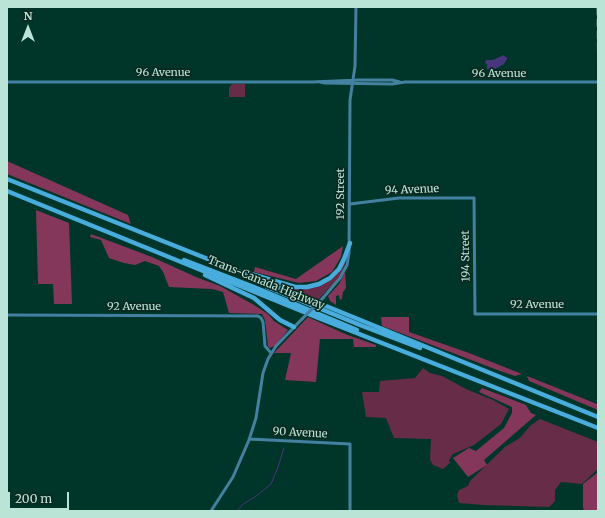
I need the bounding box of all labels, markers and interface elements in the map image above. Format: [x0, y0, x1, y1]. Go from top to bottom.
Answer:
north arrow [8, 8, 48, 48]
text: N [24, 9, 32, 23]
street label: 96 Avenue [136, 66, 190, 80]
street label: 96 Avenue [472, 67, 526, 81]
street label: 192 Street [334, 168, 348, 220]
street label: 94 Avenue [385, 182, 439, 198]
street label: 194 Street [459, 230, 473, 282]
street label: Trans-Canada Highway [206, 253, 326, 313]
street label: 92 Avenue [510, 298, 564, 312]
street label: 92 Avenue [107, 300, 161, 314]
street label: 90 Avenue [272, 425, 328, 441]
scale bar [10, 484, 71, 510]
text: 200 m [15, 491, 52, 506]

